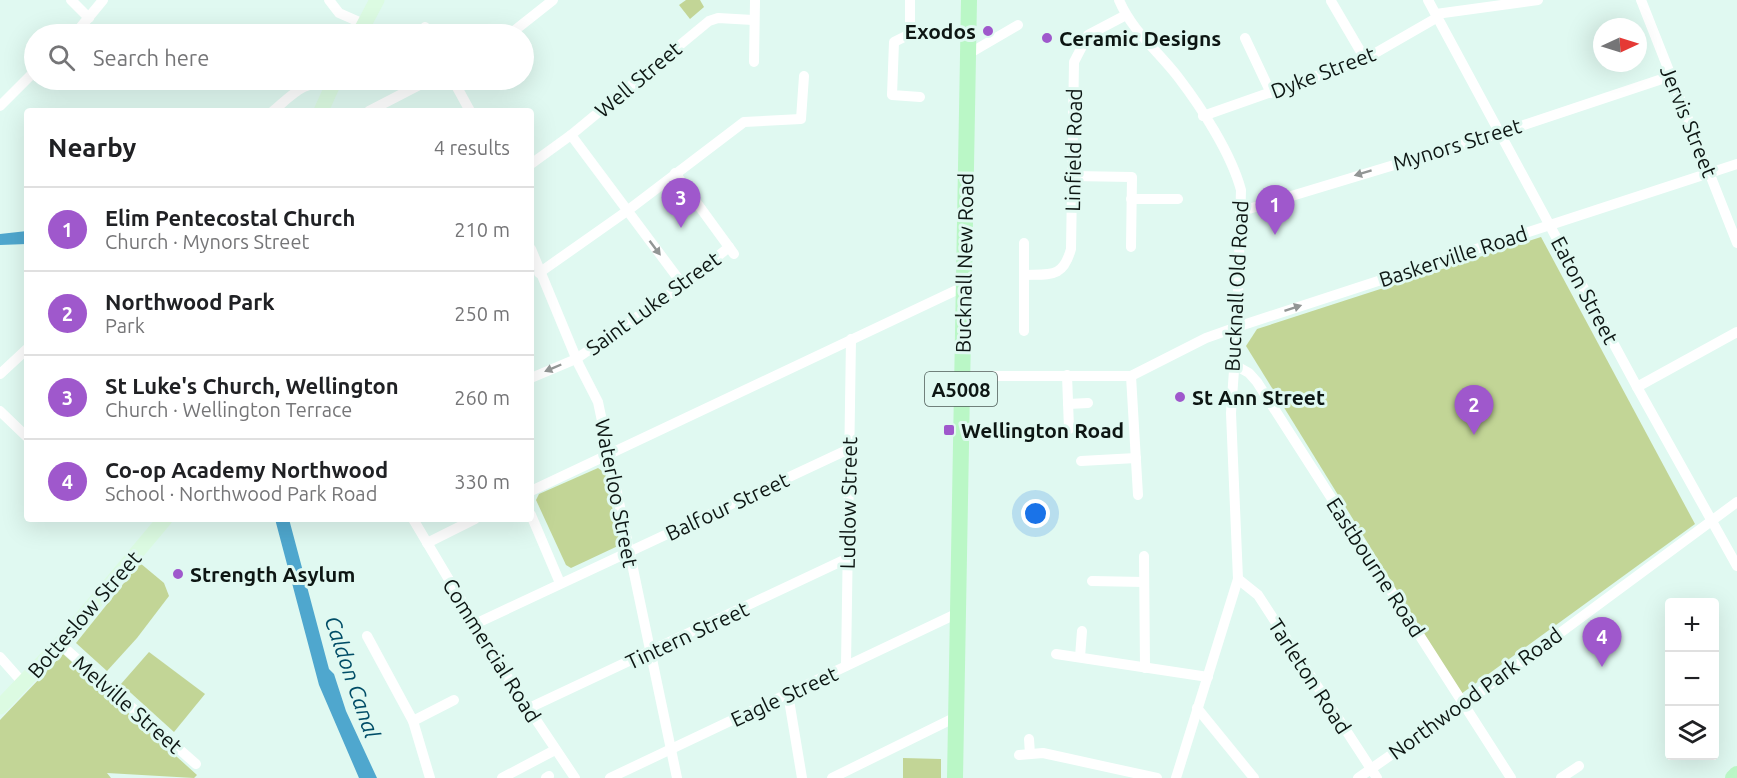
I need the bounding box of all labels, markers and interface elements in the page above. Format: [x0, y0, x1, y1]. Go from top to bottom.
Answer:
north arrow [1593, 18, 1647, 72]
place label: Exodos [904, 19, 976, 43]
search box [24, 24, 534, 90]
marker: Exodos [981, 24, 995, 38]
place label: Ceramic Designs [1059, 26, 1221, 50]
marker: Ceramic Designs [1040, 31, 1054, 45]
street label: Well Street [590, 36, 686, 122]
icon: search [45, 41, 78, 74]
street label: Dyke Street [1267, 41, 1379, 103]
text: Search here [93, 45, 209, 70]
street label: Jervis Street [1656, 62, 1722, 180]
street label: Linfield Road [1060, 88, 1086, 212]
street label: Mynors Street [1390, 113, 1524, 175]
text: Nearby [48, 133, 136, 162]
text: 4 results [434, 136, 510, 159]
one-way arrow [1354, 169, 1372, 178]
street label: Bucknall New Road [950, 173, 978, 353]
pin: 3 [662, 178, 700, 228]
pin: 1 [1256, 186, 1294, 235]
street label: Bucknall Old Road [1220, 200, 1252, 372]
text: Elim Pentecostal Church [105, 205, 355, 230]
text: 1 [62, 218, 73, 241]
text: 210 m [454, 218, 510, 241]
street label: Baskerville Road [1376, 221, 1530, 291]
text: Church · Mynors Street [105, 230, 309, 253]
street label: Eaton Street [1547, 232, 1623, 348]
one-way arrow [648, 240, 661, 256]
street label: Saint Luke Street [581, 246, 725, 360]
text: Northwood Park [105, 289, 275, 314]
text: 2 [62, 302, 73, 325]
text: 250 m [454, 302, 510, 325]
one-way arrow [1284, 303, 1302, 313]
text: Park [105, 314, 145, 337]
one-way arrow [545, 363, 562, 372]
road number: A5008 [925, 372, 997, 406]
text: St Luke's Church, Wellington [105, 373, 399, 398]
place label: St Ann Street [1192, 385, 1325, 409]
text: 3 [62, 386, 73, 409]
text: 260 m [454, 386, 510, 409]
pin: 2 [1454, 386, 1494, 435]
marker: St Ann Street [1173, 390, 1187, 404]
text: Church · Wellington Terrace [105, 398, 352, 421]
street label: Waterloo Street [591, 417, 643, 569]
place label: Wellington Road [961, 418, 1124, 442]
marker: Wellington Road [942, 423, 956, 437]
street label: Ludlow Street [835, 437, 861, 569]
text: Co-op Academy Northwood [105, 457, 388, 482]
street label: Balfour Street [662, 467, 792, 545]
text: 4 [62, 470, 73, 493]
text: 330 m [454, 470, 510, 493]
text: School · Northwood Park Road [105, 482, 377, 505]
street label: Eastbourne Road [1322, 493, 1430, 641]
your location [1021, 499, 1050, 528]
street label: Botteslow Street [22, 546, 146, 682]
place label: Strength Asylum [190, 562, 355, 586]
marker: Strength Asylum [171, 567, 185, 581]
street label: Commercial Road [438, 574, 546, 726]
street label: Tintern Street [622, 596, 752, 674]
map controls [1665, 598, 1719, 760]
button: + [1665, 598, 1719, 652]
water label: Caldon Canal [320, 612, 386, 742]
street label: Tarleton Road [1264, 614, 1356, 738]
pin: 4 [1582, 618, 1622, 667]
street label: Northwood Park Road [1384, 622, 1566, 764]
street label: Melville Street [69, 650, 187, 758]
button: − [1665, 652, 1719, 706]
street label: Eagle Street [727, 661, 841, 731]
button: layers [1665, 706, 1719, 760]

